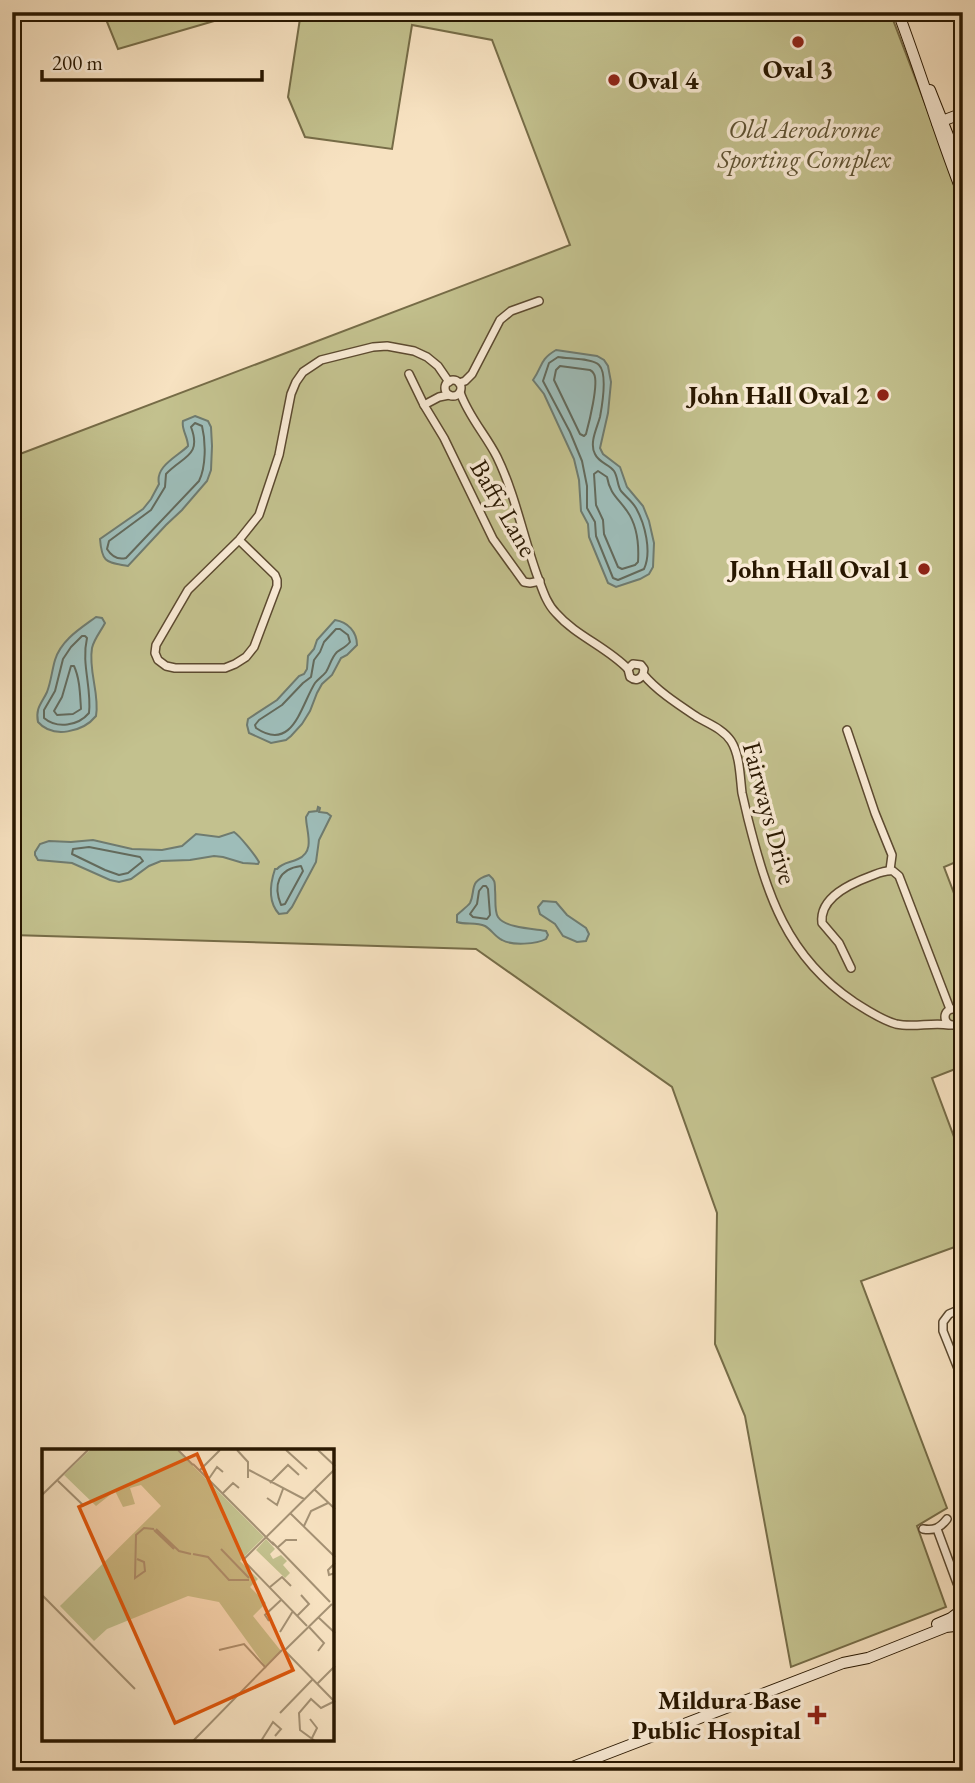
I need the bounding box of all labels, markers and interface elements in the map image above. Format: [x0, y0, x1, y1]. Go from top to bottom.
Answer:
marker: Oval 3 [790, 34, 806, 50]
scale bar [42, 38, 262, 82]
text: 200 m [52, 49, 103, 76]
place label: Oval 3 [763, 52, 833, 86]
place label: Oval 4 [628, 63, 699, 97]
marker: Oval 4 [606, 72, 622, 88]
park label: Old Aerodrome Sporting Complex [716, 112, 892, 176]
place label: John Hall Oval 2 [685, 378, 869, 412]
marker: John Hall Oval 2 [875, 387, 891, 403]
street label: Baffy Lane [463, 453, 545, 563]
place label: John Hall Oval 1 [726, 552, 910, 586]
marker: John Hall Oval 1 [916, 561, 932, 577]
street label: Fairways Drive [735, 738, 805, 888]
inset map [42, 1449, 334, 1741]
place label: Mildura Base Public Hospital [631, 1683, 801, 1747]
marker: Mildura Base Public Hospital [807, 1705, 827, 1725]

